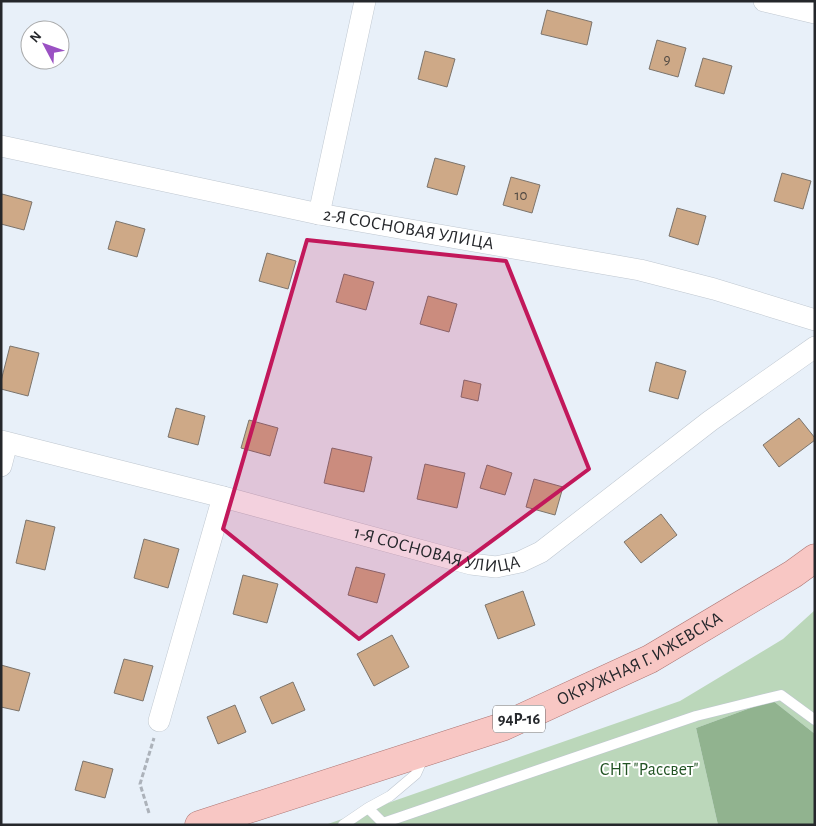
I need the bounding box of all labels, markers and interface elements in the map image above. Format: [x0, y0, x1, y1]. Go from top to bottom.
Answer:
north arrow [20, 20, 70, 70]
text: N [27, 29, 44, 45]
house number: 9 [663, 52, 671, 67]
house number: 10 [514, 188, 528, 203]
street label: 2-Я СОСНОВАЯ УЛИЦА [322, 206, 496, 253]
street label: 1-Я СОСНОВАЯ УЛИЦА [352, 524, 522, 576]
street label: ОКРУЖНАЯ Г. ИЖЕВСКА [554, 609, 726, 709]
road number: 94Р-16 [493, 706, 545, 732]
park label: СНТ "Рассвет" [599, 761, 699, 779]

